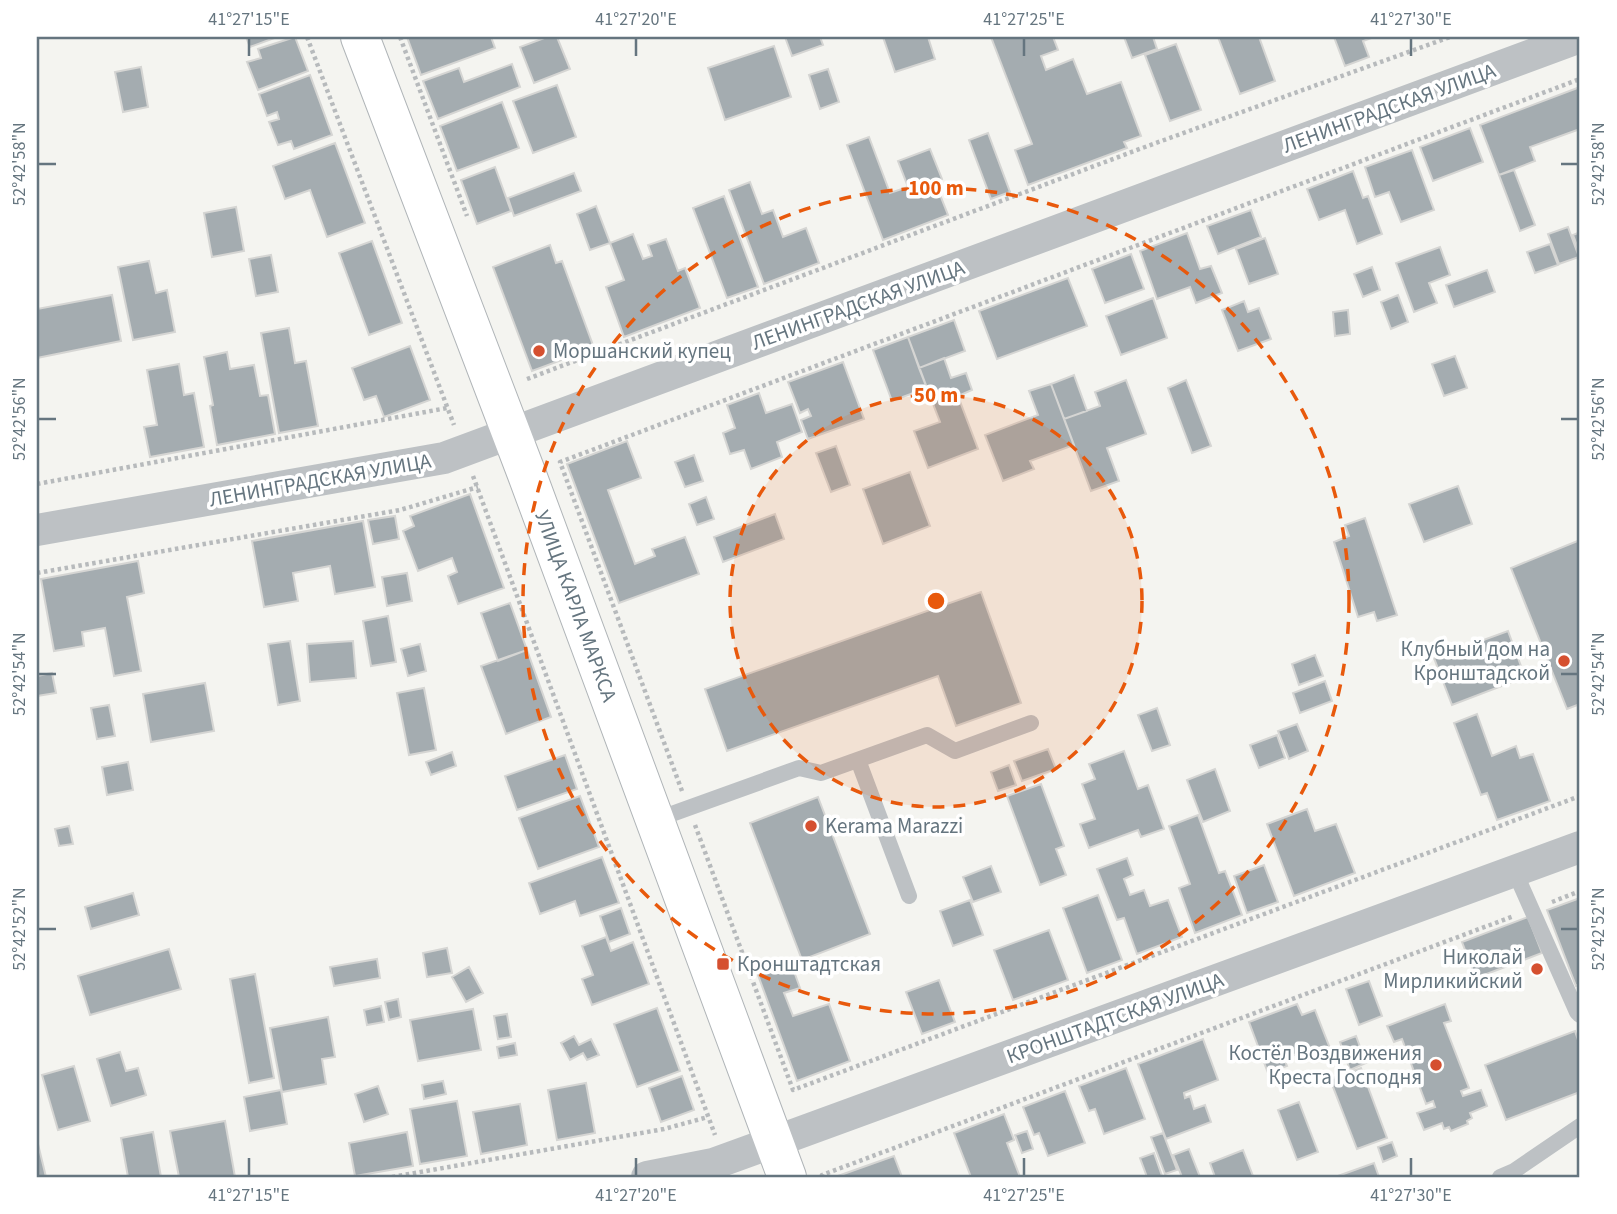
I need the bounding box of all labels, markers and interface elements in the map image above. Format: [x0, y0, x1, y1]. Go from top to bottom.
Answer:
text: 41°27'15"E [208, 7, 290, 32]
text: 41°27'20"E [595, 7, 677, 32]
text: 41°27'25"E [983, 7, 1065, 32]
text: 41°27'30"E [1370, 7, 1452, 32]
street label: ЛЕНИНГРАДСКАЯ УЛИЦА [1278, 55, 1500, 161]
text: 52°42'58"N [7, 122, 32, 206]
text: 52°42'58"N [1586, 122, 1611, 206]
text: 100 m [908, 173, 964, 203]
street label: ЛЕНИНГРАДСКАЯ УЛИЦА [747, 252, 969, 358]
place label: Моршанский купец [553, 336, 731, 366]
marker: Моршанский купец [531, 343, 547, 359]
text: 52°42'56"N [7, 377, 32, 461]
text: 52°42'56"N [1586, 377, 1611, 461]
text: 50 m [914, 380, 958, 410]
street label: ЛЕНИНГРАДСКАЯ УЛИЦА [207, 446, 434, 514]
street label: УЛИЦА КАРЛА МАРКСА [527, 506, 625, 707]
centre of rings [924, 589, 948, 613]
text: 52°42'54"N [7, 632, 32, 716]
text: 52°42'54"N [1586, 632, 1611, 716]
place label: Клубный дом на Кронштадской [1401, 634, 1550, 688]
marker: Клубный дом на Кронштадской [1556, 653, 1572, 669]
place label: Kerama Marazzi [825, 811, 963, 841]
marker: Kerama Marazzi [803, 818, 819, 834]
text: 52°42'52"N [7, 887, 32, 971]
text: 52°42'52"N [1586, 887, 1611, 971]
place label: Николай Мирликийский [1383, 942, 1523, 996]
place label: Кронштадтская [737, 949, 881, 979]
marker: Кронштадтская [715, 956, 731, 972]
marker: Николай Мирликийский [1529, 961, 1545, 977]
street label: КРОНШТАДТСКАЯ УЛИЦА [1002, 965, 1228, 1071]
place label: Костёл Воздвижения Креста Господня [1228, 1038, 1422, 1092]
marker: Костёл Воздвижения Креста Господня [1428, 1057, 1444, 1073]
text: 41°27'15"E [208, 1183, 290, 1208]
text: 41°27'20"E [595, 1183, 677, 1208]
text: 41°27'25"E [983, 1183, 1065, 1208]
text: 41°27'30"E [1370, 1183, 1452, 1208]

